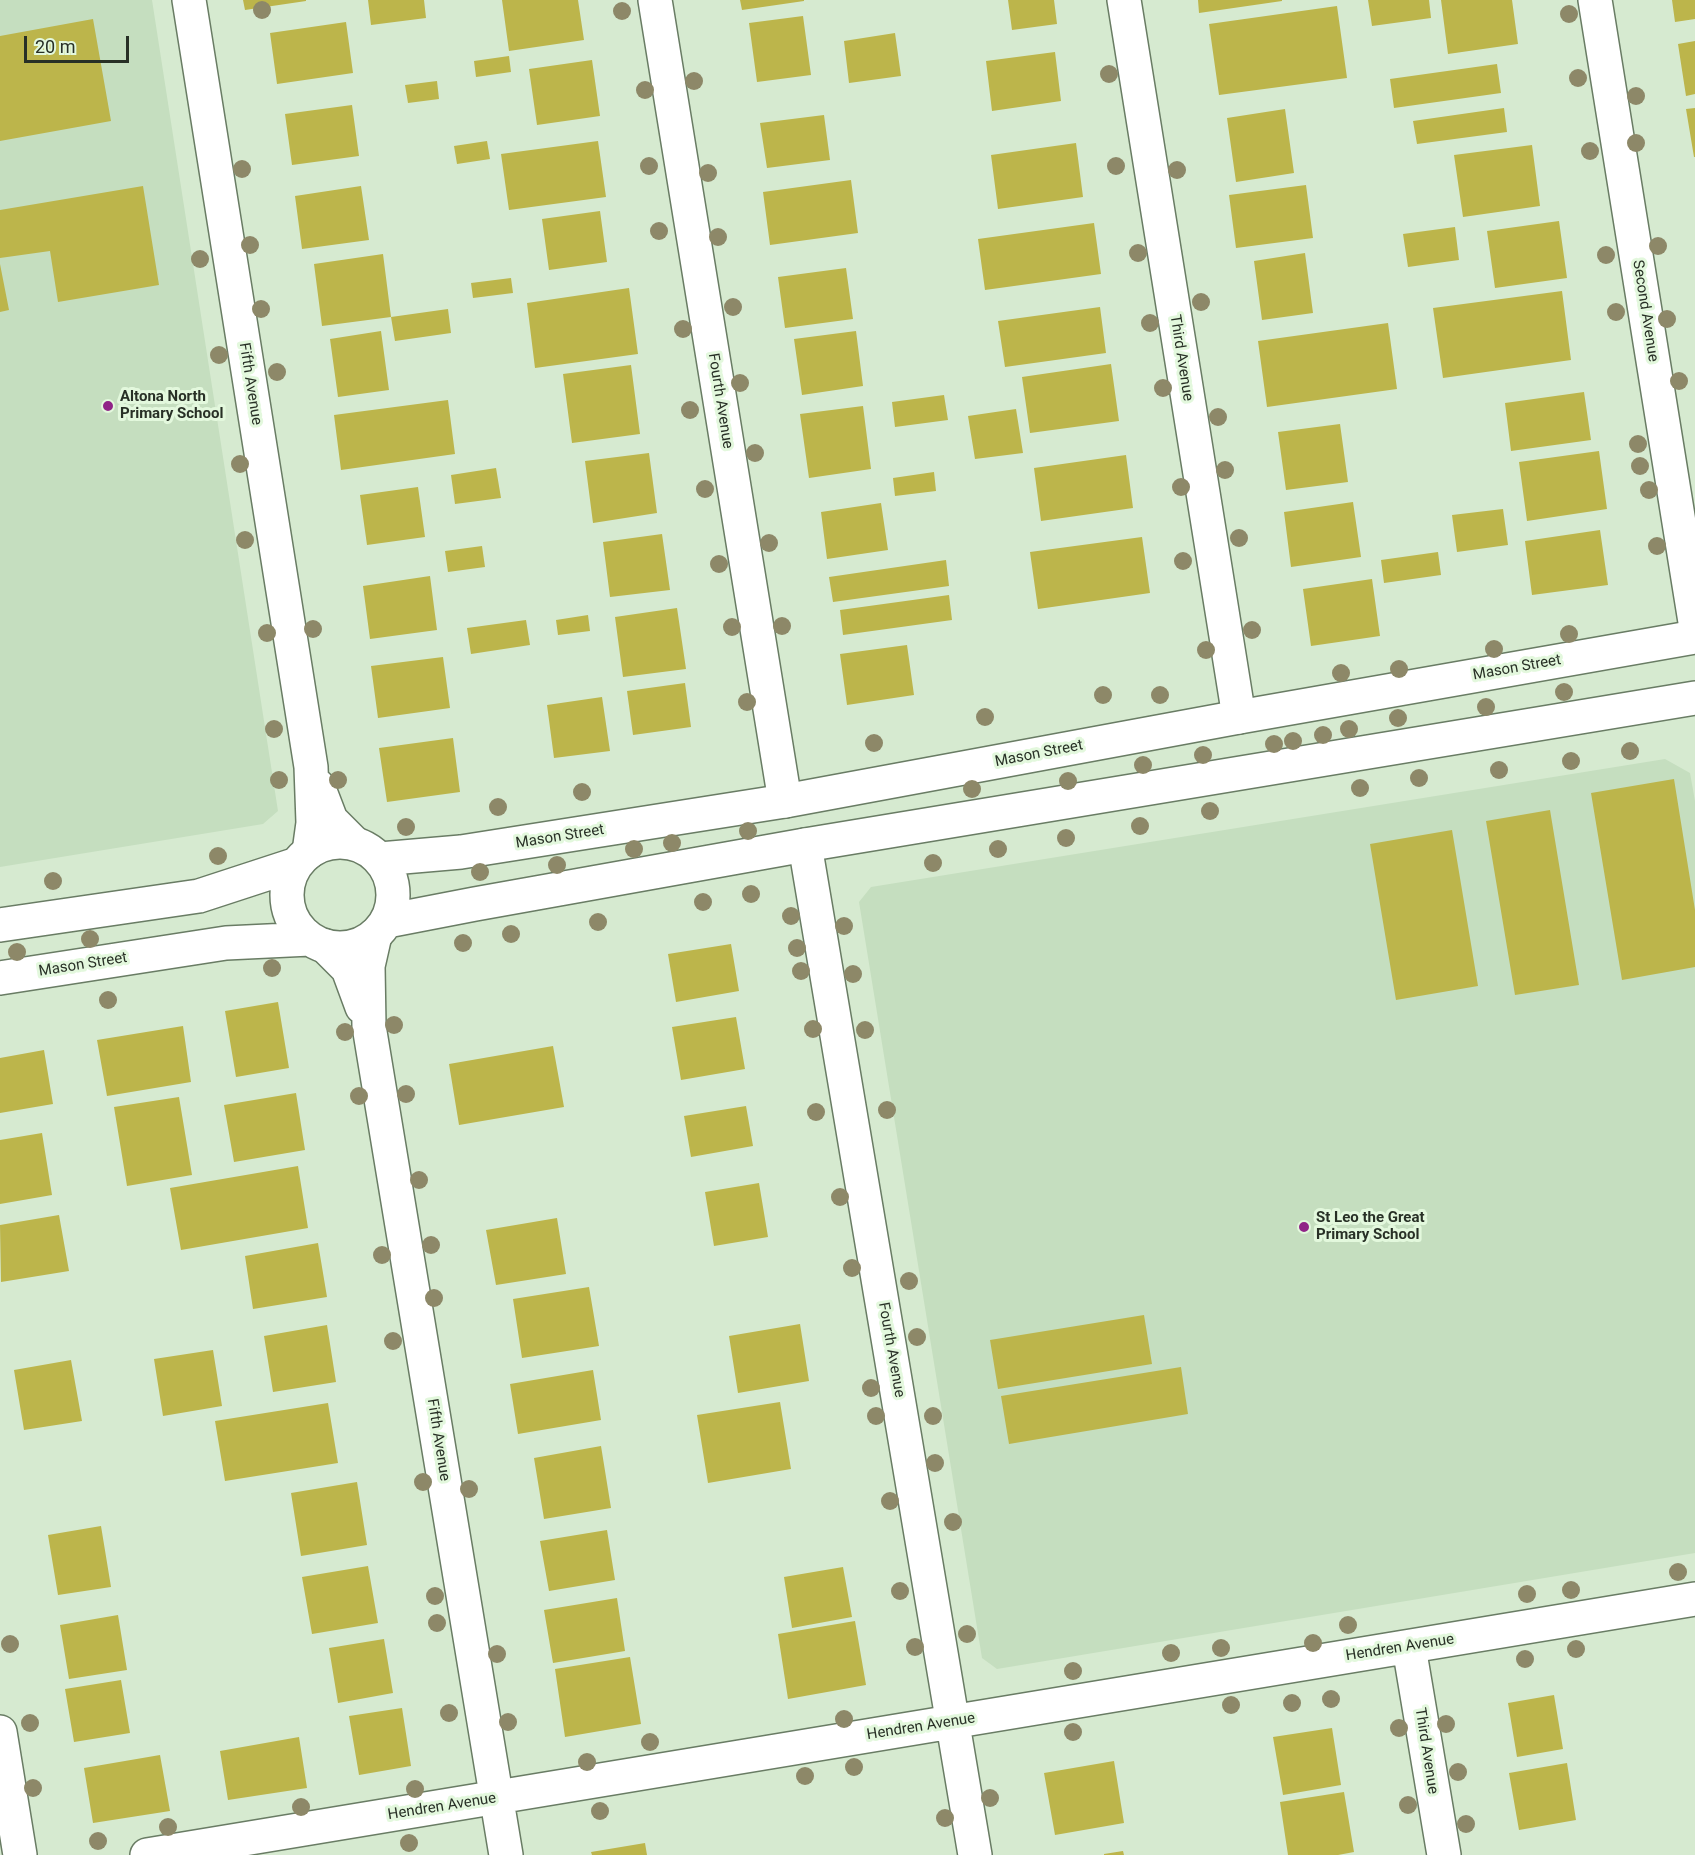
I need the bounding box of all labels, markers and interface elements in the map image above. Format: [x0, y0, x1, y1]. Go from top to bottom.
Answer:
scale bar [27, 24, 132, 62]
text: 20 m [35, 36, 75, 57]
street label: Second Avenue [1628, 259, 1662, 363]
street label: Third Avenue [1165, 314, 1197, 402]
street label: Fifth Avenue [235, 342, 265, 426]
street label: Fourth Avenue [704, 352, 736, 450]
place label: Altona North Primary School [120, 388, 223, 423]
marker: Altona North Primary School [101, 399, 115, 413]
street label: Mason Street [1472, 651, 1562, 685]
street label: Mason Street [994, 737, 1084, 771]
street label: Mason Street [515, 821, 605, 853]
street label: Mason Street [38, 949, 128, 981]
place label: St Leo the Great Primary School [1316, 1209, 1425, 1244]
marker: St Leo the Great Primary School [1297, 1220, 1311, 1234]
street label: Fourth Avenue [874, 1301, 908, 1399]
street label: Fifth Avenue [423, 1398, 453, 1482]
street label: Hendren Avenue [1345, 1631, 1455, 1665]
street label: Third Avenue [1410, 1707, 1442, 1795]
street label: Hendren Avenue [866, 1710, 976, 1744]
street label: Hendren Avenue [387, 1790, 497, 1824]

